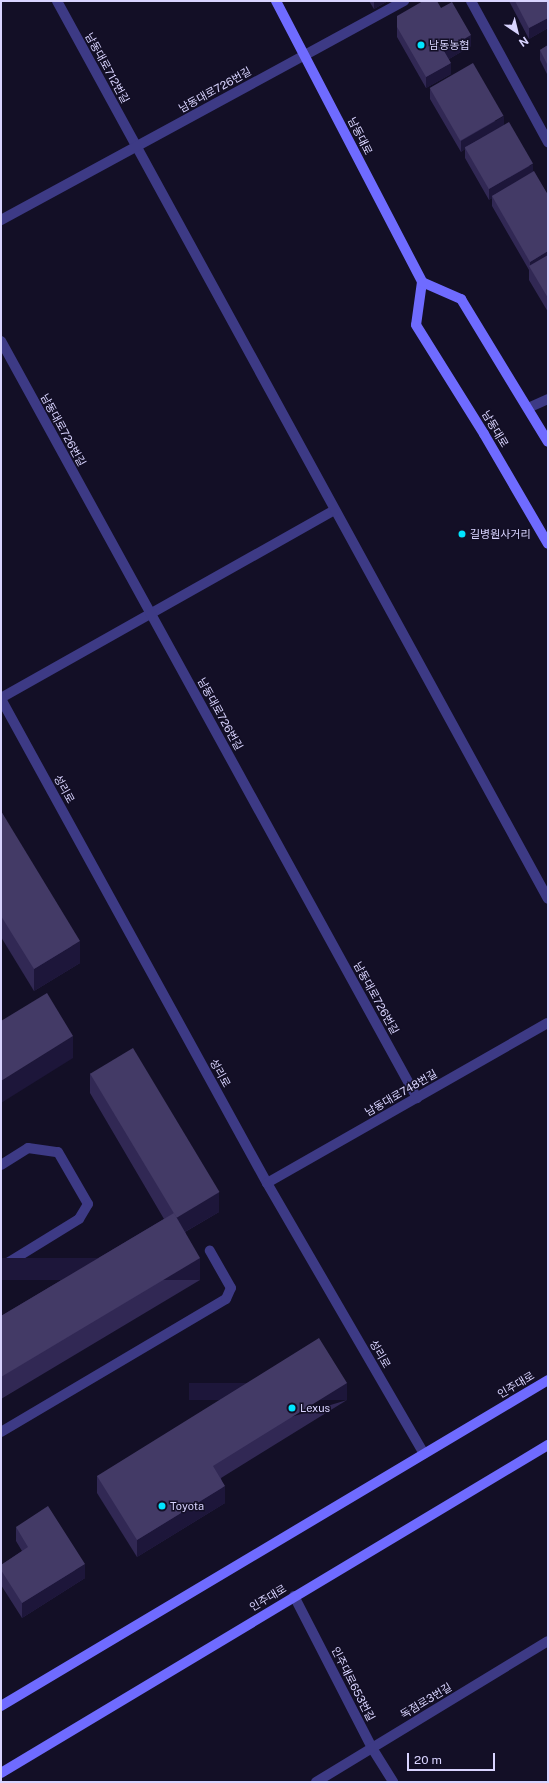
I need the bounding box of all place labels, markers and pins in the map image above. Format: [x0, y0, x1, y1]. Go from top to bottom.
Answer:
place label: 남동농협 [429, 38, 469, 52]
marker: 남동농협 [416, 40, 426, 50]
place label: 길병원사거리 [470, 527, 531, 541]
marker: 길병원사거리 [457, 529, 467, 539]
place label: Lexus [300, 1401, 330, 1415]
marker: Lexus [287, 1403, 297, 1413]
place label: Toyota [170, 1499, 204, 1513]
marker: Toyota [157, 1501, 167, 1511]

